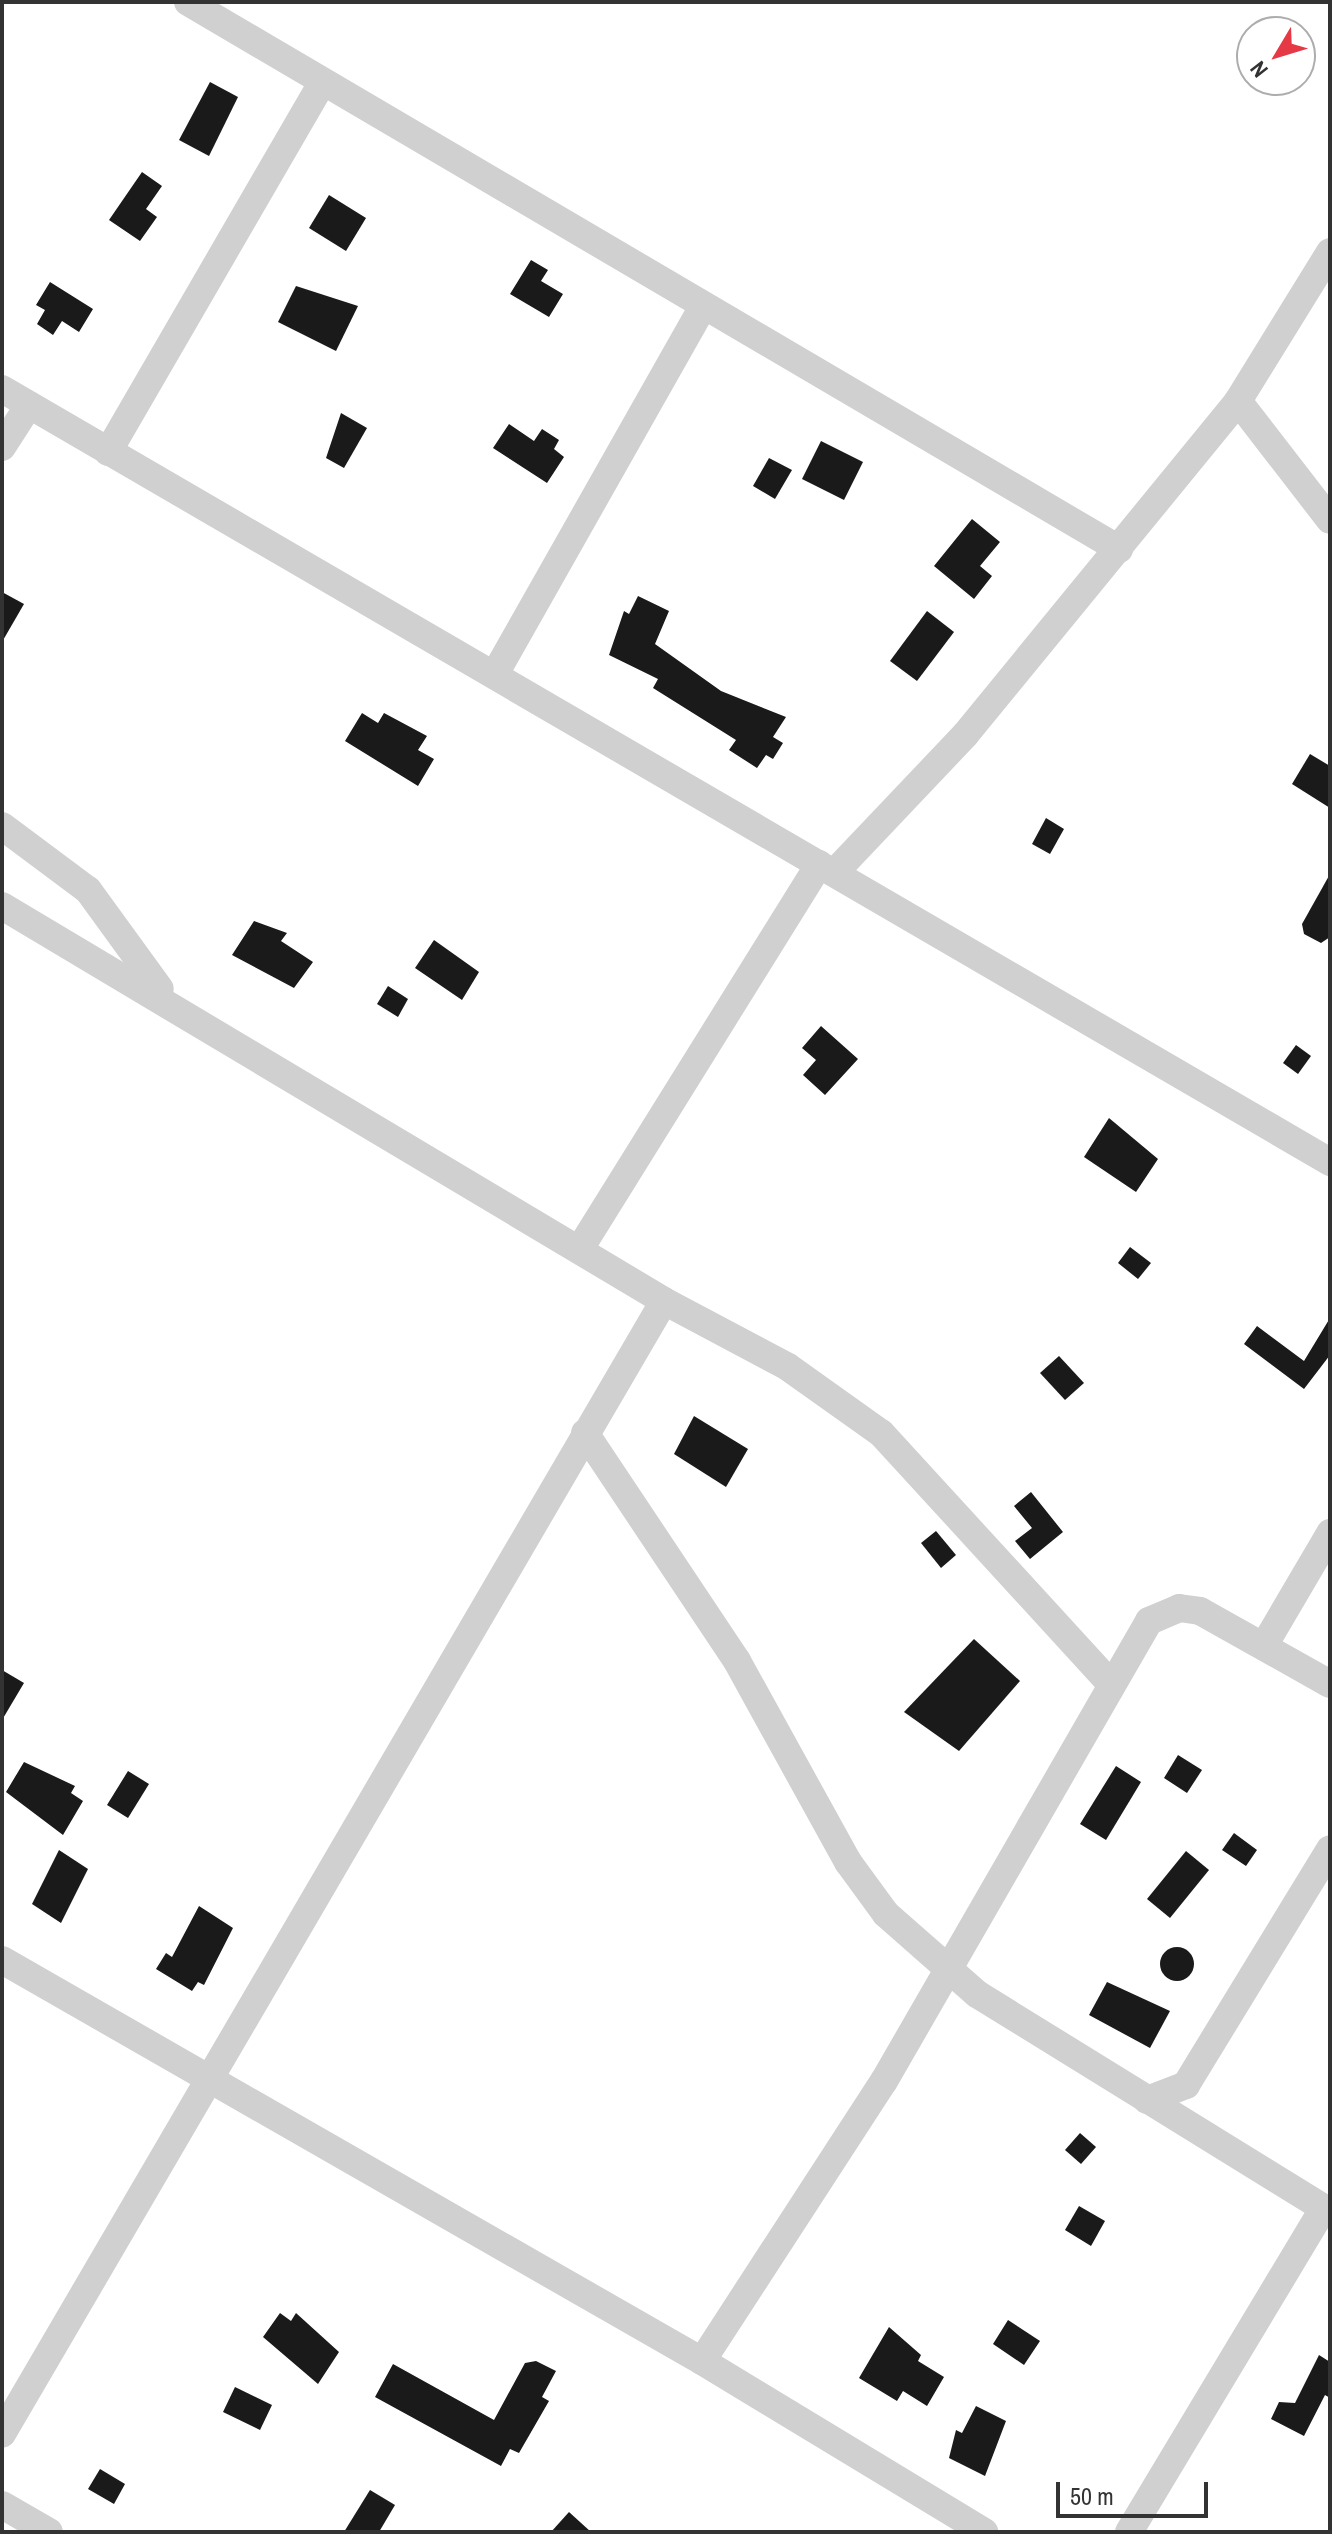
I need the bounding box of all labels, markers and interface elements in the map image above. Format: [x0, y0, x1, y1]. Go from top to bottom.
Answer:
north arrow [1236, 16, 1316, 96]
text: N [1243, 55, 1274, 84]
scale bar [1060, 2466, 1212, 2516]
text: 50 m [1070, 2480, 1114, 2512]

